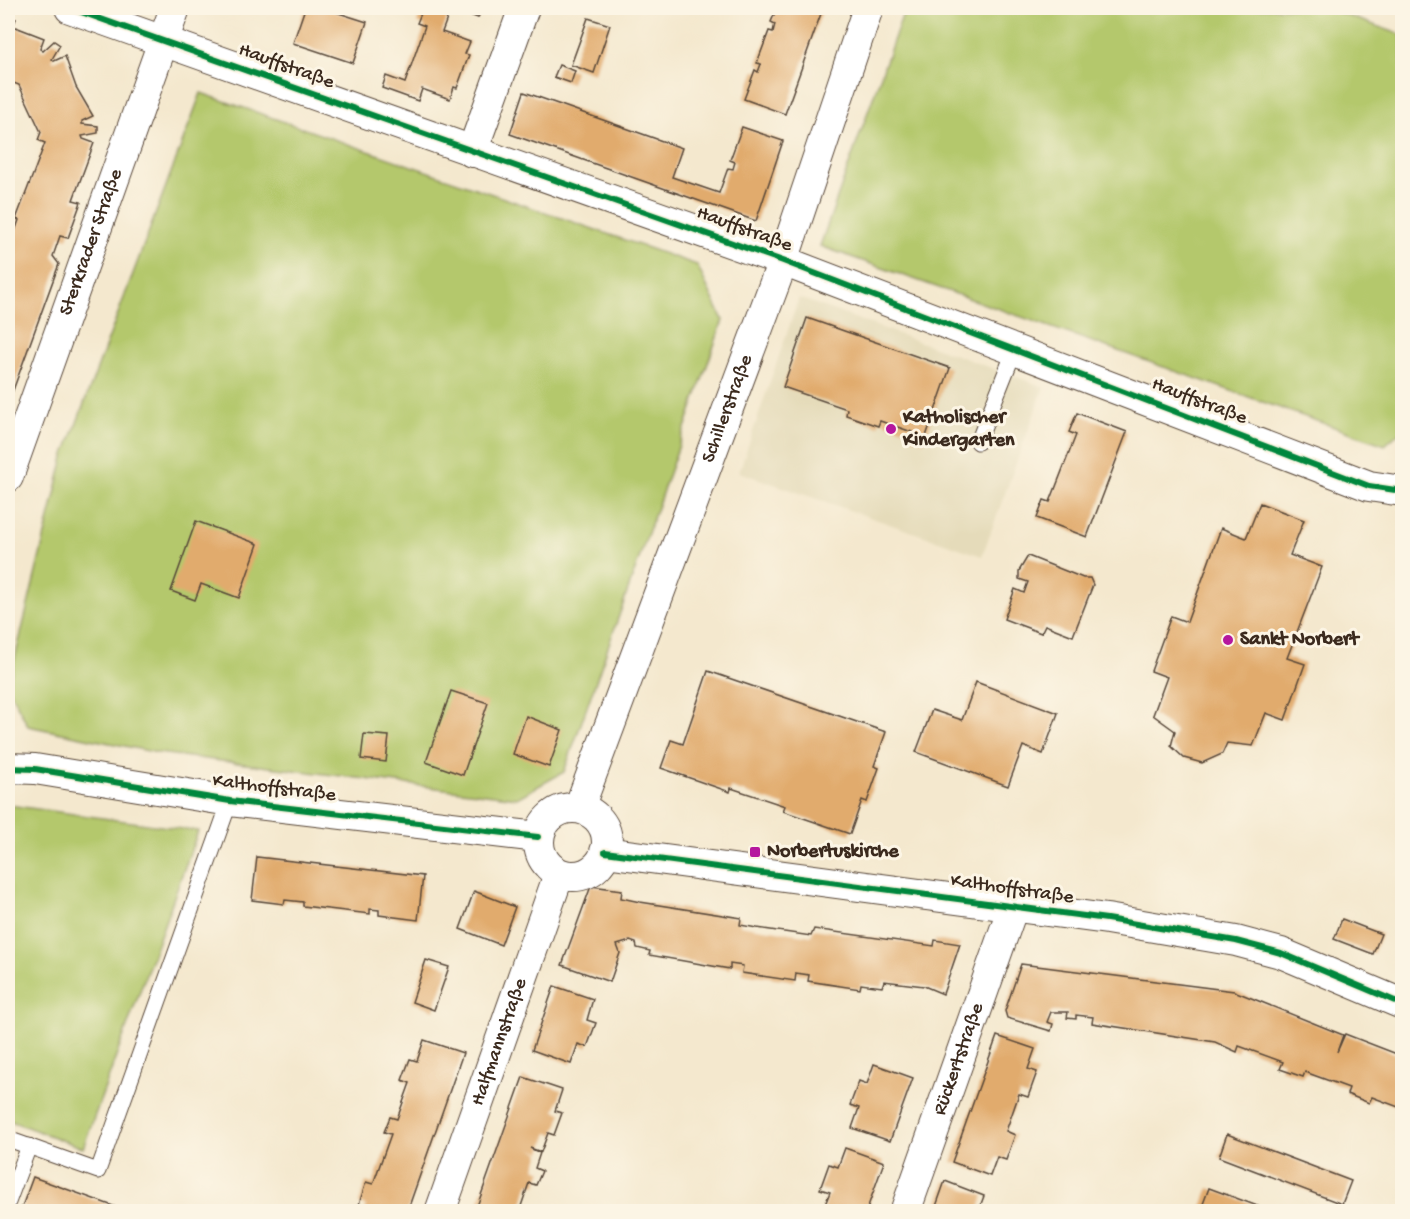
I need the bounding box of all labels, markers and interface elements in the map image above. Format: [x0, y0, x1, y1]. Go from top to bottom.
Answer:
street label: Hauffstraße [235, 39, 338, 95]
street label: Sterkrader Straße [55, 165, 128, 319]
street label: Hauffstraße [693, 202, 796, 258]
street label: Schillerstraße [697, 351, 759, 466]
street label: Hauffstraße [1148, 373, 1251, 431]
place label: Katholischer Kindergarten [902, 407, 1015, 453]
marker: Katholischer Kindergarten [884, 422, 898, 436]
place label: Sankt Norbert [1240, 629, 1360, 652]
marker: Sankt Norbert [1221, 633, 1235, 647]
street label: Kalthoffstraße [211, 770, 338, 808]
place label: Norbertuskirche [767, 841, 899, 864]
marker: Norbertuskirche [748, 845, 762, 859]
street label: Kalthoffstraße [949, 870, 1076, 910]
street label: Halfmannstraße [467, 975, 533, 1109]
street label: Rückertstraße [929, 999, 990, 1118]

